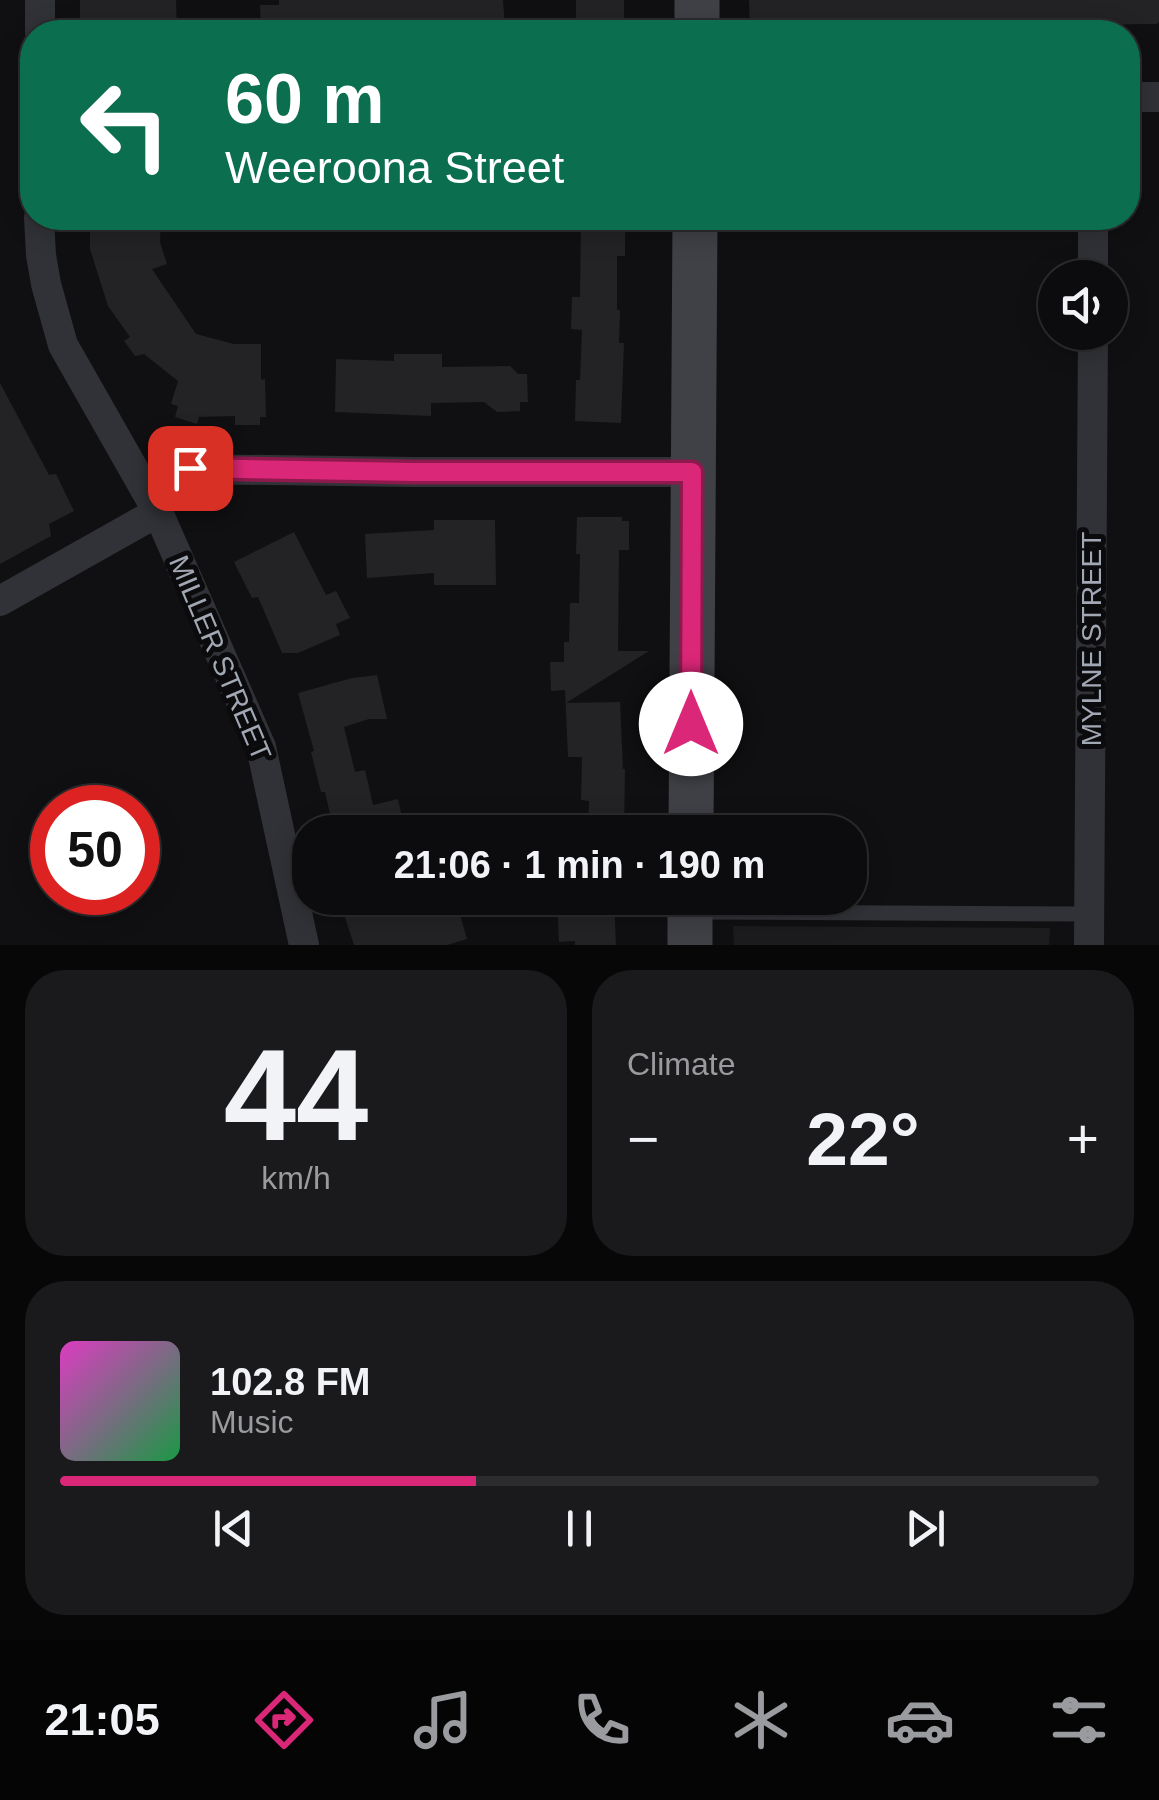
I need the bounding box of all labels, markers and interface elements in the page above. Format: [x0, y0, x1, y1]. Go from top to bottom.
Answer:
icon: left [60, 60, 190, 190]
text: 60 m [225, 60, 385, 138]
text: Weeroona Street [225, 142, 564, 193]
map controls [1038, 260, 1128, 350]
button: sound [1038, 260, 1128, 350]
pin [148, 426, 233, 511]
icon: arrive [163, 441, 218, 496]
street label: MYLNE STREET [1076, 532, 1107, 746]
street label: MILLER STREET [163, 551, 277, 765]
position arrow [639, 672, 743, 776]
speed limit sign: 50 [30, 785, 160, 915]
text: 21:06 · 1 min · 190 m [394, 844, 765, 886]
text: 44 [224, 1022, 368, 1168]
text: Climate [627, 1046, 735, 1082]
text: 22° [806, 1097, 920, 1181]
text: − [627, 1108, 659, 1170]
text: + [1067, 1108, 1099, 1170]
text: km/h [261, 1160, 331, 1196]
text: 102.8 FM [210, 1361, 371, 1403]
text: Music [210, 1404, 294, 1440]
icon: previous [206, 1501, 261, 1556]
icon: pause [552, 1501, 607, 1556]
icon: next [898, 1501, 953, 1556]
icon: directions [249, 1685, 319, 1755]
icon: music [408, 1685, 478, 1755]
icon: phone [567, 1685, 637, 1755]
icon: climate [726, 1685, 796, 1755]
icon: car [885, 1685, 955, 1755]
icon: filters [1044, 1685, 1114, 1755]
text: 21:05 [45, 1694, 160, 1745]

